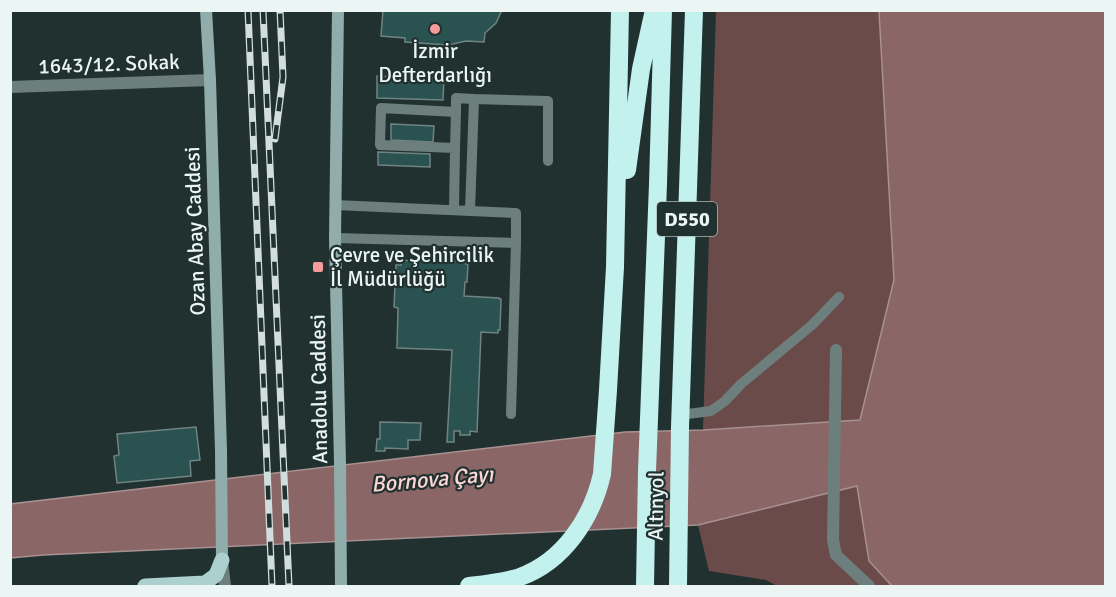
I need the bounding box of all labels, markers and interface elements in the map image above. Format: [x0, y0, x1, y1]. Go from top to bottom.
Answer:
marker: İzmir Defterdarlığı [428, 22, 442, 36]
place label: İzmir Defterdarlığı [378, 38, 492, 88]
street label: 1643/12. Sokak [38, 49, 181, 79]
street label: Ozan Abay Caddesi [179, 146, 211, 316]
road number: D550 [657, 202, 717, 236]
place label: Çevre ve Şehircilik İl Müdürlüğü [330, 242, 494, 292]
marker: Çevre ve Şehircilik İl Müdürlüğü [311, 260, 325, 274]
street label: Anadolu Caddesi [305, 314, 333, 464]
water label: Bornova Çayı [370, 460, 495, 498]
street label: Altınyol [642, 471, 670, 541]

